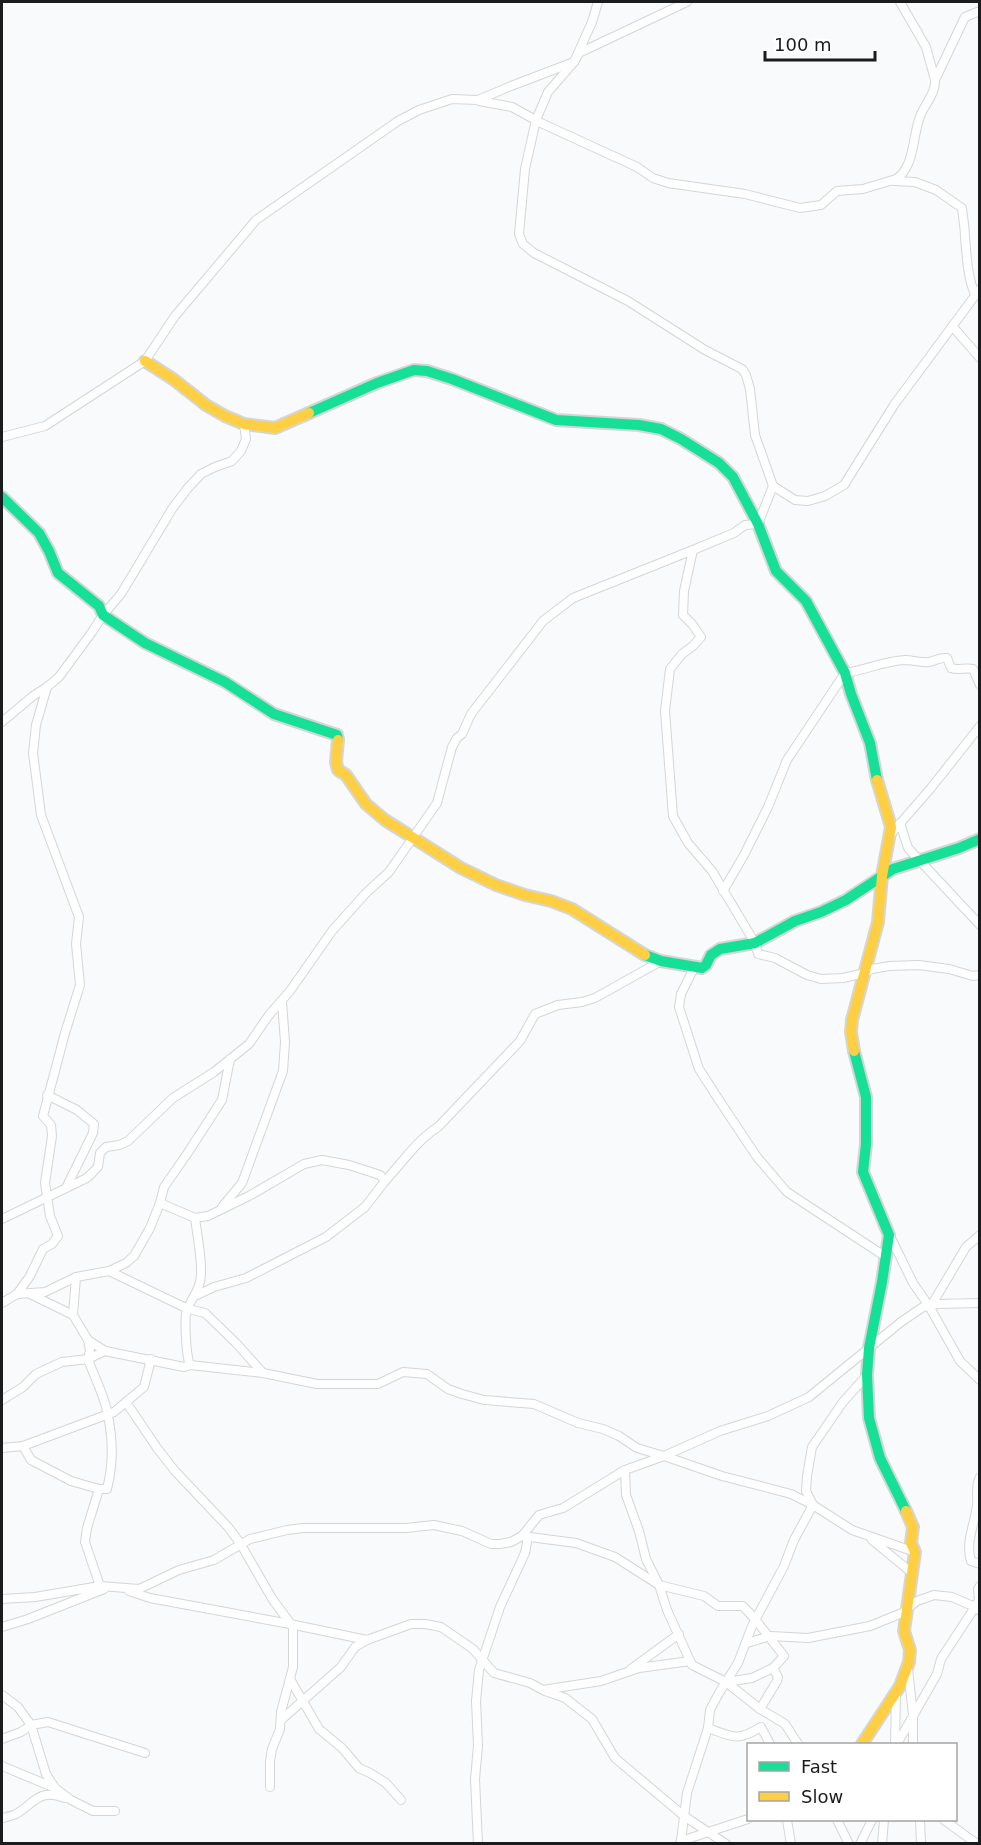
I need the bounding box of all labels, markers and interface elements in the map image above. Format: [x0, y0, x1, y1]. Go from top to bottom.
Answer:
scale bar [765, 24, 874, 62]
text: 100 m [774, 34, 832, 55]
legend [747, 1743, 957, 1821]
text: Fast [801, 1756, 837, 1777]
text: Slow [801, 1786, 843, 1807]

